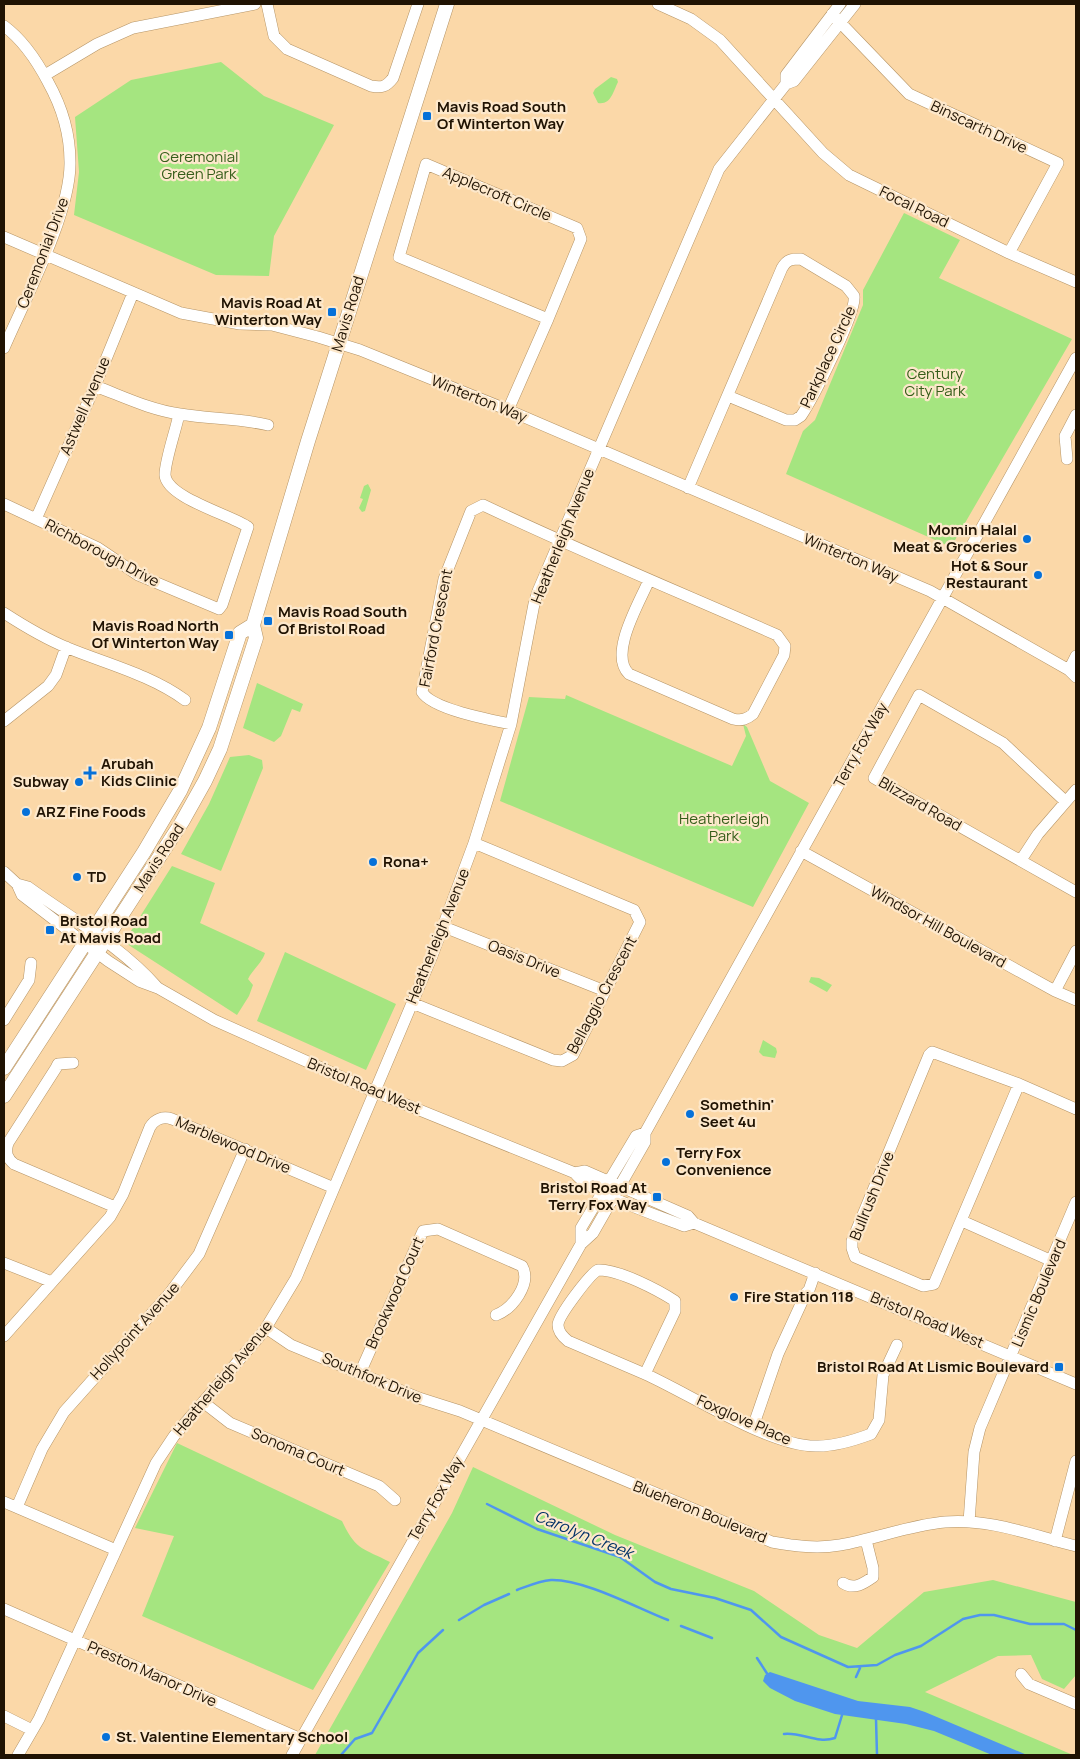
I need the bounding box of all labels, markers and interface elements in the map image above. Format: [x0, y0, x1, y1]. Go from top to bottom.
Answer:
street label: Binscarth Drive [927, 95, 1031, 158]
place label: Mavis Road South Of Winterton Way [437, 96, 566, 134]
marker: Mavis Road South Of Winterton Way [421, 110, 433, 122]
park label: Ceremonial Green Park [159, 146, 239, 184]
street label: Applecroft Circle [440, 161, 555, 226]
street label: Focal Road [876, 181, 952, 232]
street label: Ceremonial Drive [12, 194, 73, 311]
street label: Mavis Road [326, 273, 369, 354]
place label: Mavis Road At Winterton Way [215, 292, 323, 330]
street label: Parkplace Circle [795, 302, 860, 411]
marker: Mavis Road At Winterton Way [326, 306, 338, 318]
street label: Astwell Avenue [54, 353, 115, 458]
park label: Century City Park [905, 363, 966, 401]
street label: Winterton Way [428, 370, 530, 427]
street label: Heatherleigh Avenue [526, 465, 599, 607]
street label: Richborough Drive [41, 514, 163, 592]
place label: Momin Halal Meat & Groceries [893, 519, 1017, 557]
street label: Winterton Way [800, 528, 902, 587]
marker: Momin Halal Meat & Groceries [1021, 533, 1033, 545]
place label: Hot & Sour Restaurant [946, 555, 1028, 593]
street label: Fairford Crescent [414, 567, 457, 689]
marker: Hot & Sour Restaurant [1032, 569, 1044, 581]
place label: Mavis Road South Of Bristol Road [278, 601, 407, 639]
place label: Mavis Road North Of Winterton Way [92, 615, 220, 653]
marker: Mavis Road South Of Bristol Road [262, 615, 274, 627]
marker: Mavis Road North Of Winterton Way [223, 629, 235, 641]
street label: Terry Fox Way [829, 698, 893, 791]
place label: Arubah Kids Clinic [101, 753, 177, 791]
marker: Arubah Kids Clinic [83, 766, 97, 780]
place label: Subway [13, 771, 70, 792]
street label: Blizzard Road [875, 771, 966, 836]
marker: Subway [73, 776, 85, 788]
place label: ARZ Fine Foods [36, 801, 146, 822]
marker: ARZ Fine Foods [20, 806, 32, 818]
park label: Heatherleigh Park [679, 808, 769, 846]
street label: Mavis Road [128, 819, 189, 896]
place label: Rona+ [383, 851, 429, 872]
marker: Rona+ [367, 856, 379, 868]
street label: Heatherleigh Avenue [401, 865, 474, 1007]
place label: TD [87, 866, 107, 887]
marker: TD [71, 871, 83, 883]
street label: Windsor Hill Boulevard [866, 880, 1010, 973]
place label: Bristol Road At Mavis Road [60, 910, 161, 948]
marker: Bristol Road At Mavis Road [44, 924, 56, 936]
street label: Bellaggio Crescent [562, 932, 641, 1057]
street label: Oasis Drive [485, 934, 564, 983]
street label: Bristol Road West [304, 1052, 424, 1119]
place label: Somethin' Seet 4u [700, 1094, 774, 1132]
marker: Somethin' Seet 4u [684, 1108, 696, 1120]
street label: Marblewood Drive [172, 1111, 294, 1178]
place label: Terry Fox Convenience [676, 1142, 772, 1180]
street label: Bullrush Drive [844, 1148, 899, 1243]
marker: Terry Fox Convenience [660, 1156, 672, 1168]
place label: Bristol Road At Terry Fox Way [540, 1177, 648, 1215]
marker: Bristol Road At Terry Fox Way [651, 1191, 663, 1203]
street label: Brookwood Court [360, 1234, 429, 1352]
street label: Lismic Boulevard [1006, 1236, 1071, 1350]
street label: Hollypoint Avenue [85, 1277, 184, 1384]
place label: Fire Station 118 [744, 1286, 854, 1307]
street label: Bristol Road West [867, 1286, 987, 1353]
marker: Fire Station 118 [728, 1291, 740, 1303]
street label: Heatherleigh Avenue [168, 1316, 277, 1440]
street label: Southfork Drive [319, 1347, 426, 1408]
place label: Bristol Road At Lismic Boulevard [817, 1356, 1049, 1377]
marker: Bristol Road At Lismic Boulevard [1053, 1361, 1065, 1373]
street label: Foxglove Place [694, 1389, 795, 1450]
street label: Sonoma Court [248, 1422, 348, 1481]
street label: Terry Fox Way [403, 1453, 468, 1545]
street label: Blueheron Boulevard [630, 1475, 770, 1548]
water label: Carolyn Creek [532, 1504, 638, 1564]
street label: Preston Manor Drive [84, 1636, 220, 1712]
place label: St. Valentine Elementary School [116, 1726, 348, 1747]
marker: St. Valentine Elementary School [100, 1731, 112, 1743]

